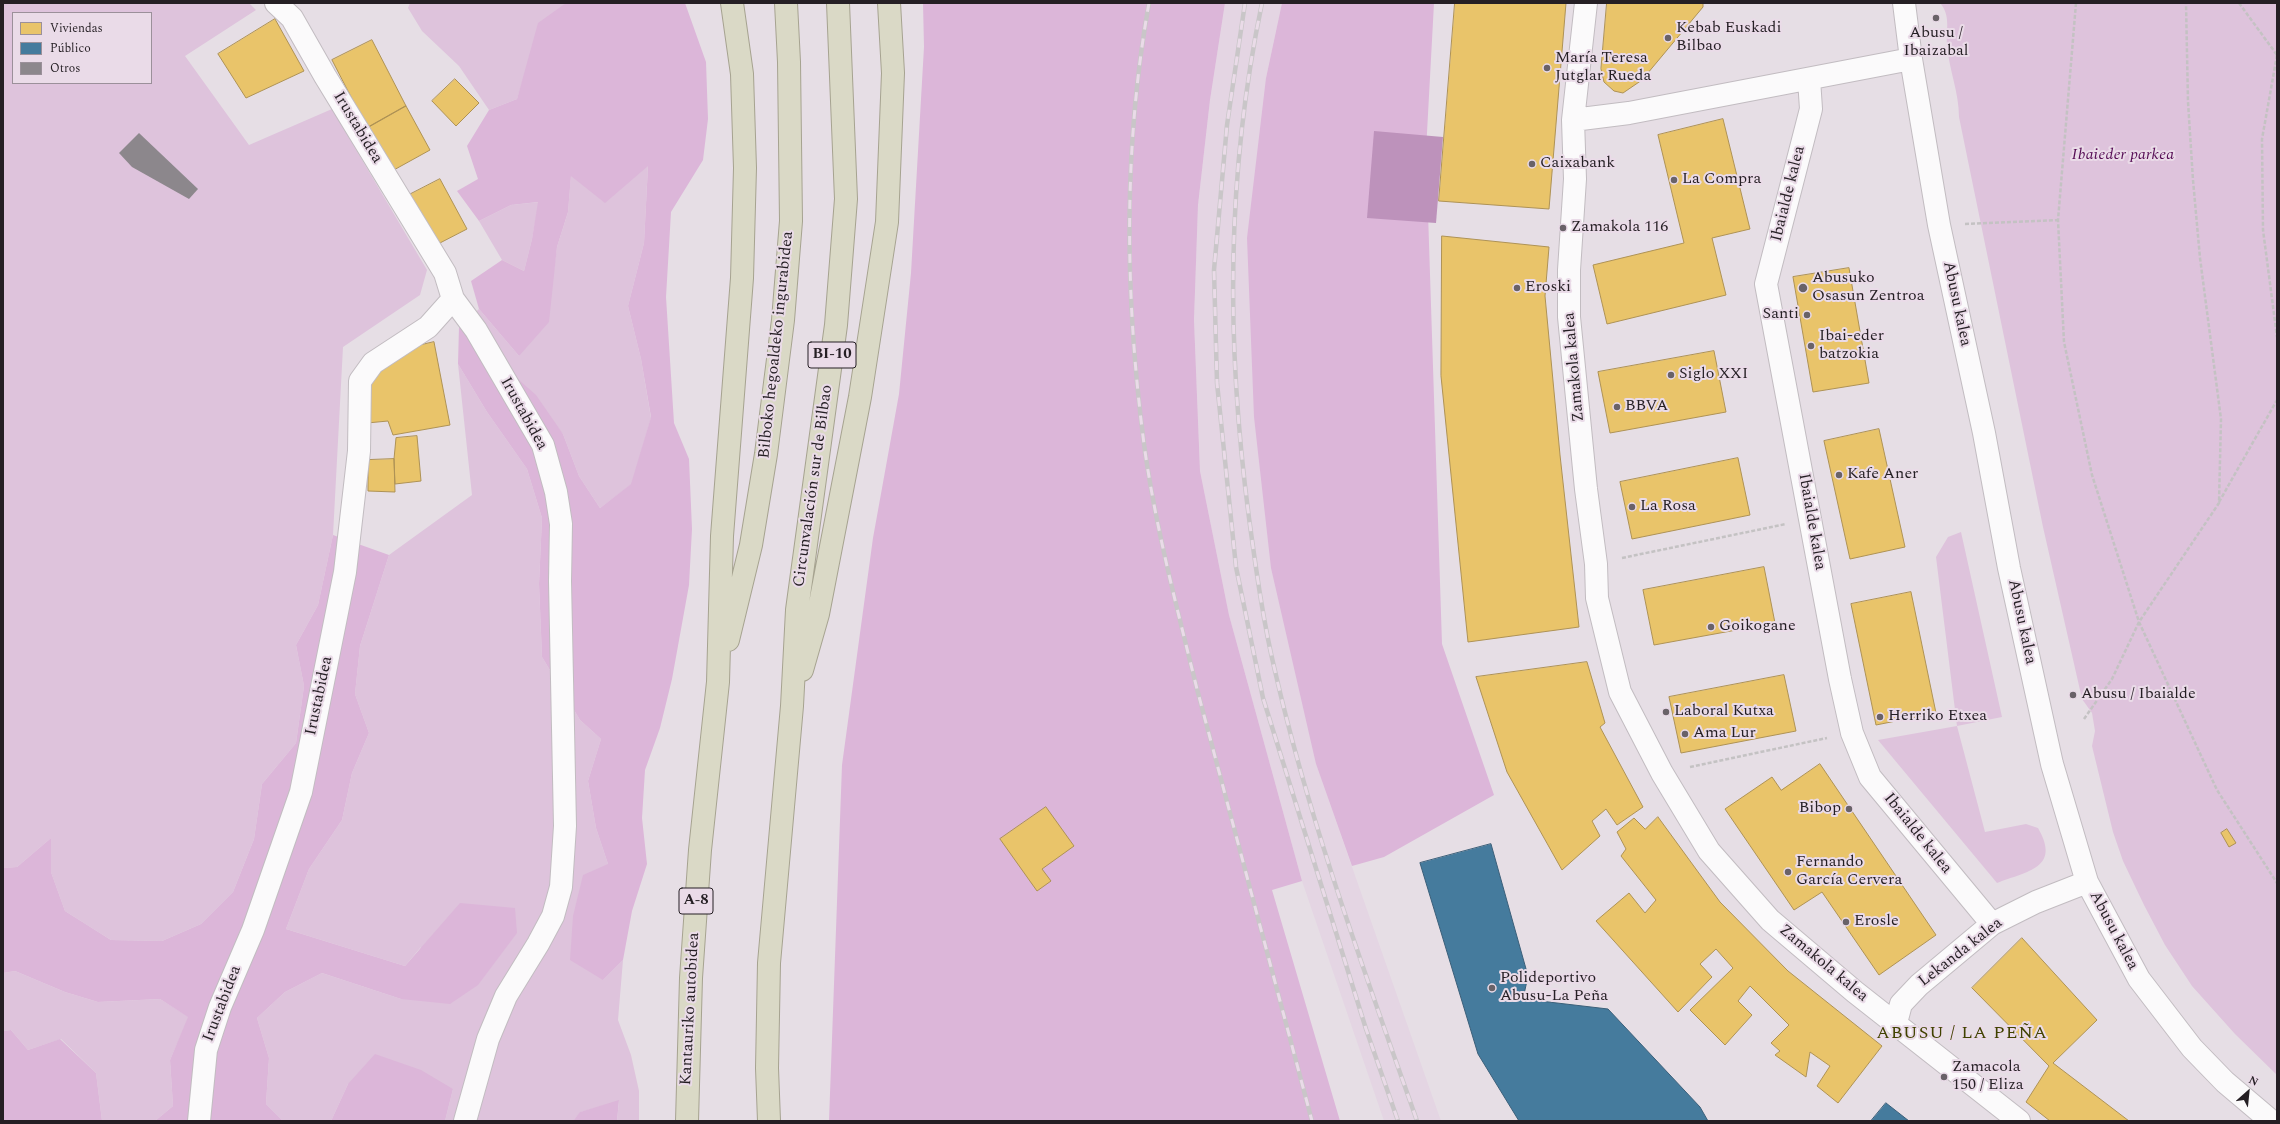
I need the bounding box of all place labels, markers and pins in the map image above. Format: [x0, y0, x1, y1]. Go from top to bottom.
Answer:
marker: Abusu / Ibaizabal [1931, 13, 1941, 23]
place label: Kebab Euskadi Bilbao [1676, 19, 1781, 57]
place label: Abusu / Ibaizabal [1903, 24, 1969, 62]
marker: Kebab Euskadi Bilbao [1663, 33, 1673, 43]
place label: María Teresa Jutglar Rueda [1555, 49, 1651, 87]
marker: María Teresa Jutglar Rueda [1542, 63, 1552, 73]
place label: Caixabank [1540, 154, 1615, 174]
marker: Caixabank [1527, 159, 1537, 169]
place label: La Compra [1682, 170, 1761, 190]
marker: La Compra [1669, 175, 1679, 185]
place label: Zamakola 116 [1571, 218, 1668, 238]
marker: Zamakola 116 [1558, 223, 1568, 233]
place label: Abusuko Osasun Zentroa [1812, 269, 1925, 307]
place label: Eroski [1525, 278, 1571, 298]
marker: Abusuko Osasun Zentroa [1797, 282, 1809, 294]
marker: Eroski [1512, 283, 1522, 293]
place label: Santi [1762, 305, 1799, 325]
marker: Santi [1802, 310, 1812, 320]
place label: Ibai-eder batzokia [1819, 327, 1884, 365]
marker: Ibai-eder batzokia [1806, 341, 1816, 351]
place label: Siglo XXI [1679, 365, 1748, 385]
marker: Siglo XXI [1666, 370, 1676, 380]
place label: BBVA [1625, 397, 1668, 417]
marker: BBVA [1612, 402, 1622, 412]
place label: Kafe Aner [1847, 465, 1918, 485]
marker: Kafe Aner [1834, 470, 1844, 480]
place label: La Rosa [1640, 497, 1696, 517]
marker: La Rosa [1627, 502, 1637, 512]
place label: Goikogane [1719, 617, 1796, 637]
marker: Goikogane [1706, 622, 1716, 632]
place label: Abusu / Ibaialde [2081, 685, 2196, 705]
marker: Abusu / Ibaialde [2068, 690, 2078, 700]
place label: Laboral Kutxa [1674, 702, 1774, 722]
marker: Laboral Kutxa [1661, 707, 1671, 717]
place label: Herriko Etxea [1888, 707, 1987, 727]
marker: Herriko Etxea [1875, 712, 1885, 722]
place label: Ama Lur [1693, 724, 1756, 744]
marker: Ama Lur [1680, 729, 1690, 739]
place label: Bibop [1799, 799, 1841, 819]
marker: Bibop [1844, 804, 1854, 814]
place label: Fernando García Cervera [1796, 853, 1902, 891]
marker: Fernando García Cervera [1783, 867, 1793, 877]
place label: Erosle [1854, 912, 1899, 932]
marker: Erosle [1841, 917, 1851, 927]
place label: Polideportivo Abusu-La Peña [1500, 969, 1608, 1007]
marker: Polideportivo Abusu-La Peña [1487, 983, 1497, 993]
place label: Zamacola 150 / Eliza [1952, 1058, 2024, 1096]
marker: Zamacola 150 / Eliza [1939, 1072, 1949, 1082]

